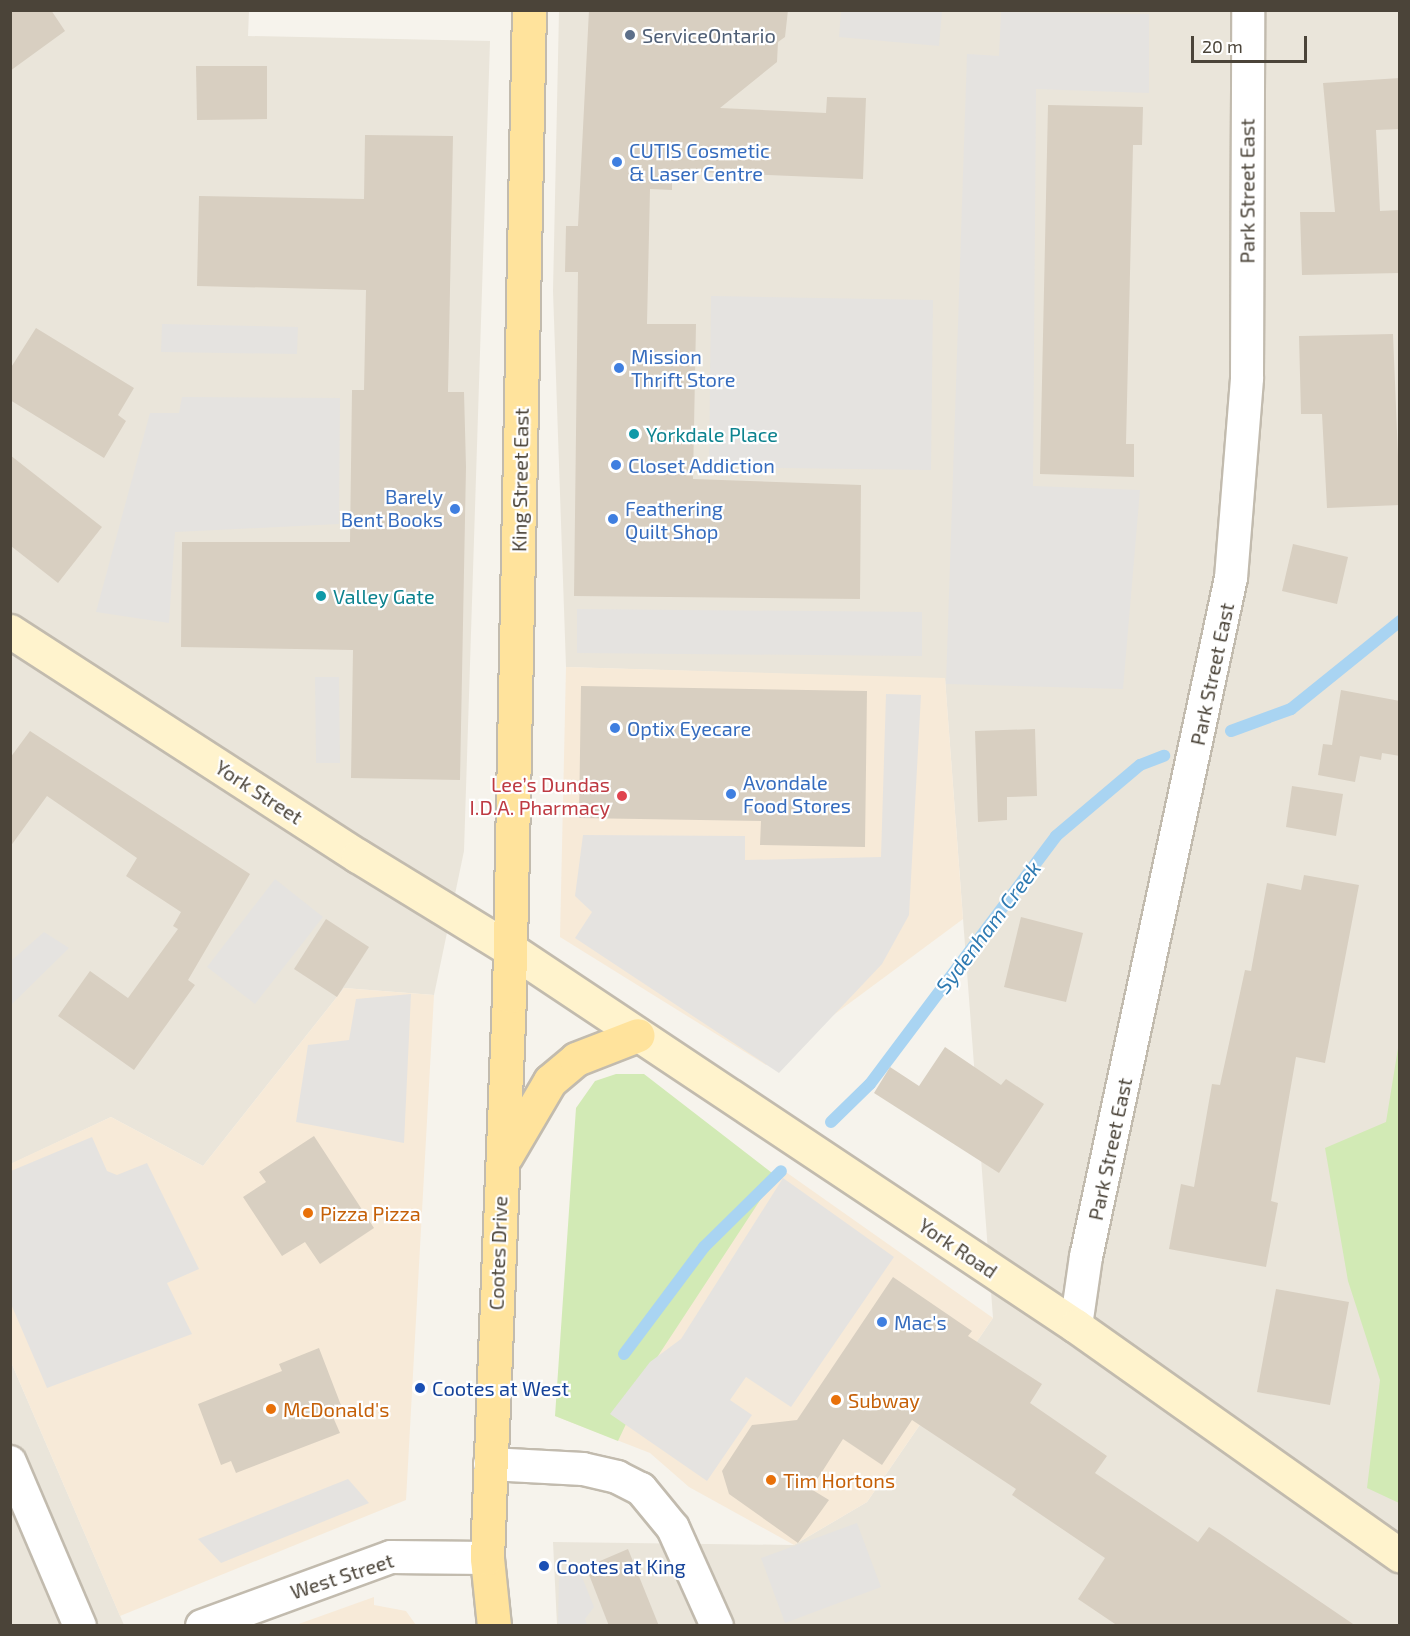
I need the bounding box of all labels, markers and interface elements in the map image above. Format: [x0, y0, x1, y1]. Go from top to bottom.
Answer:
place label: ServiceOntario [642, 23, 776, 47]
scale bar [1194, 24, 1310, 62]
marker: ServiceOntario [623, 28, 637, 42]
text: 20 m [1202, 35, 1243, 57]
street label: Park Street East [1235, 118, 1259, 264]
place label: CUTIS Cosmetic & Laser Centre [629, 138, 770, 185]
marker: CUTIS Cosmetic & Laser Centre [610, 155, 624, 169]
place label: Mission Thrift Store [631, 344, 735, 391]
marker: Mission Thrift Store [612, 361, 626, 375]
street label: King Street East [507, 408, 533, 552]
place label: Yorkdale Place [646, 422, 778, 446]
marker: Yorkdale Place [627, 427, 641, 441]
place label: Closet Addiction [628, 453, 775, 477]
marker: Closet Addiction [609, 458, 623, 472]
place label: Barely Bent Books [341, 485, 443, 532]
place label: Feathering Quilt Shop [625, 496, 723, 543]
marker: Barely Bent Books [448, 502, 462, 516]
marker: Feathering Quilt Shop [606, 512, 620, 526]
place label: Valley Gate [333, 584, 435, 608]
marker: Valley Gate [314, 589, 328, 603]
street label: Park Street East [1185, 600, 1239, 748]
place label: Optix Eyecare [627, 716, 751, 740]
marker: Optix Eyecare [608, 721, 622, 735]
street label: York Street [211, 755, 307, 829]
place label: Avondale Food Stores [743, 771, 851, 818]
place label: Lee’s Dundas I.D.A. Pharmacy [470, 772, 610, 819]
marker: Avondale Food Stores [724, 787, 738, 801]
marker: Lee’s Dundas I.D.A. Pharmacy [615, 789, 629, 803]
water label: Sydenham Creek [930, 856, 1046, 998]
street label: Park Street East [1083, 1075, 1137, 1223]
street label: Cootes Drive [484, 1195, 512, 1311]
place label: Pizza Pizza [320, 1201, 421, 1225]
marker: Pizza Pizza [301, 1206, 315, 1220]
street label: York Road [914, 1213, 1002, 1283]
place label: Mac's [894, 1310, 947, 1334]
marker: Mac's [875, 1315, 889, 1329]
place label: Cootes at West [432, 1376, 569, 1400]
marker: Cootes at West [413, 1381, 427, 1395]
place label: Subway [848, 1388, 920, 1412]
marker: Subway [829, 1393, 843, 1407]
place label: McDonald's [283, 1397, 389, 1421]
marker: McDonald's [264, 1402, 278, 1416]
place label: Tim Hortons [783, 1468, 895, 1492]
marker: Tim Hortons [764, 1473, 778, 1487]
street label: West Street [287, 1548, 397, 1604]
place label: Cootes at King [556, 1554, 686, 1578]
marker: Cootes at King [537, 1559, 551, 1573]

